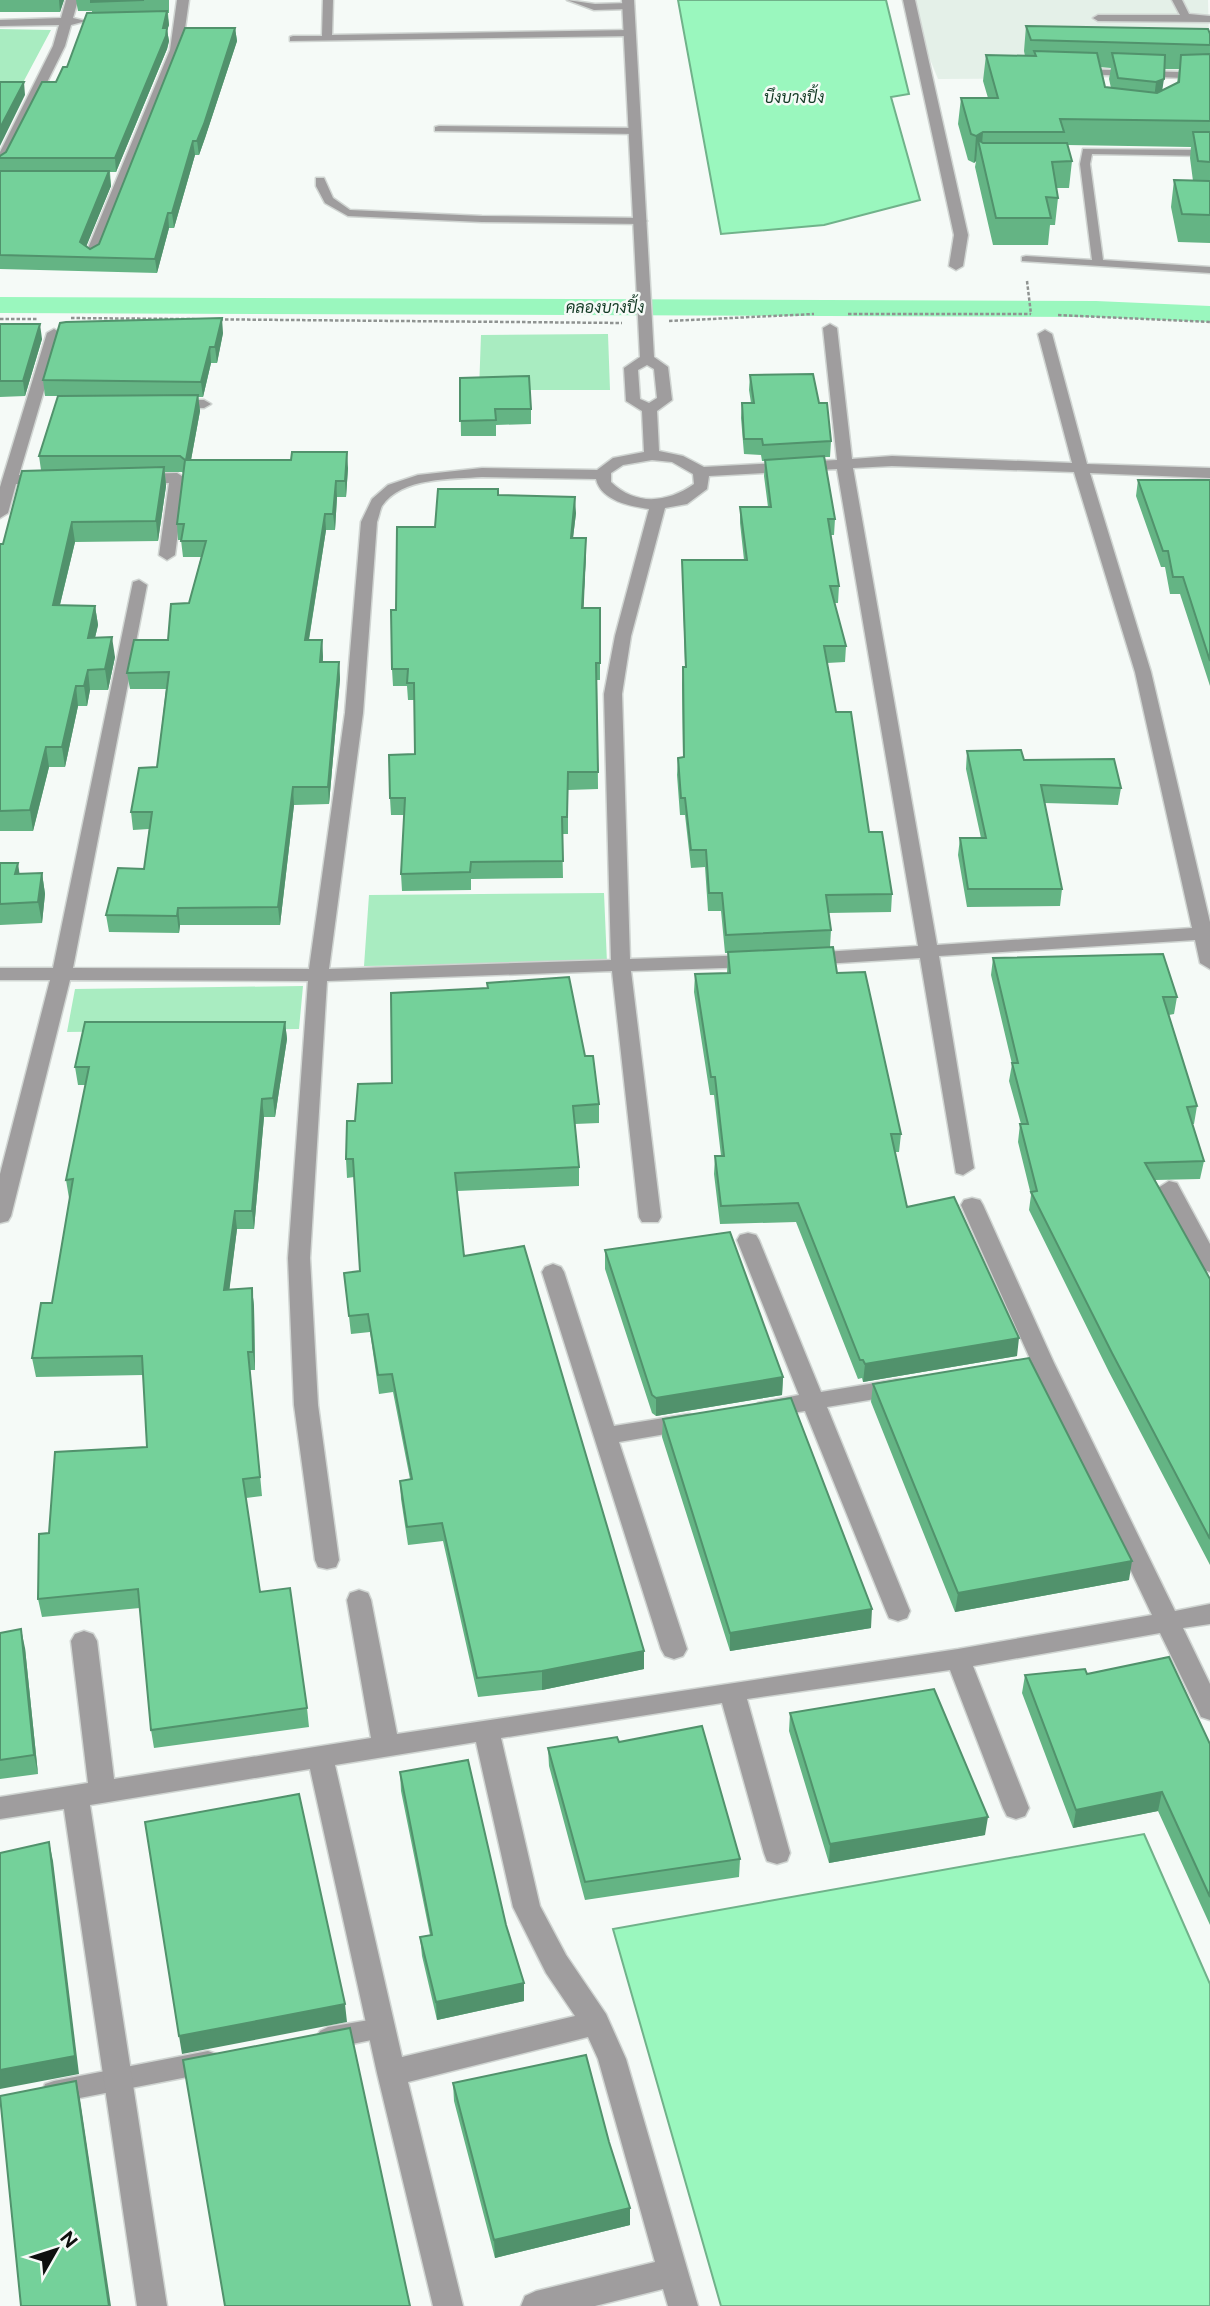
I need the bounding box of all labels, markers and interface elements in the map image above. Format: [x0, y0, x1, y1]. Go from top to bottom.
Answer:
water label: บึงบางปิ้ง [764, 84, 824, 107]
water label: คลองบางปิ้ง [566, 294, 644, 317]
north arrow [21, 2215, 91, 2285]
text: N [56, 2227, 82, 2252]

